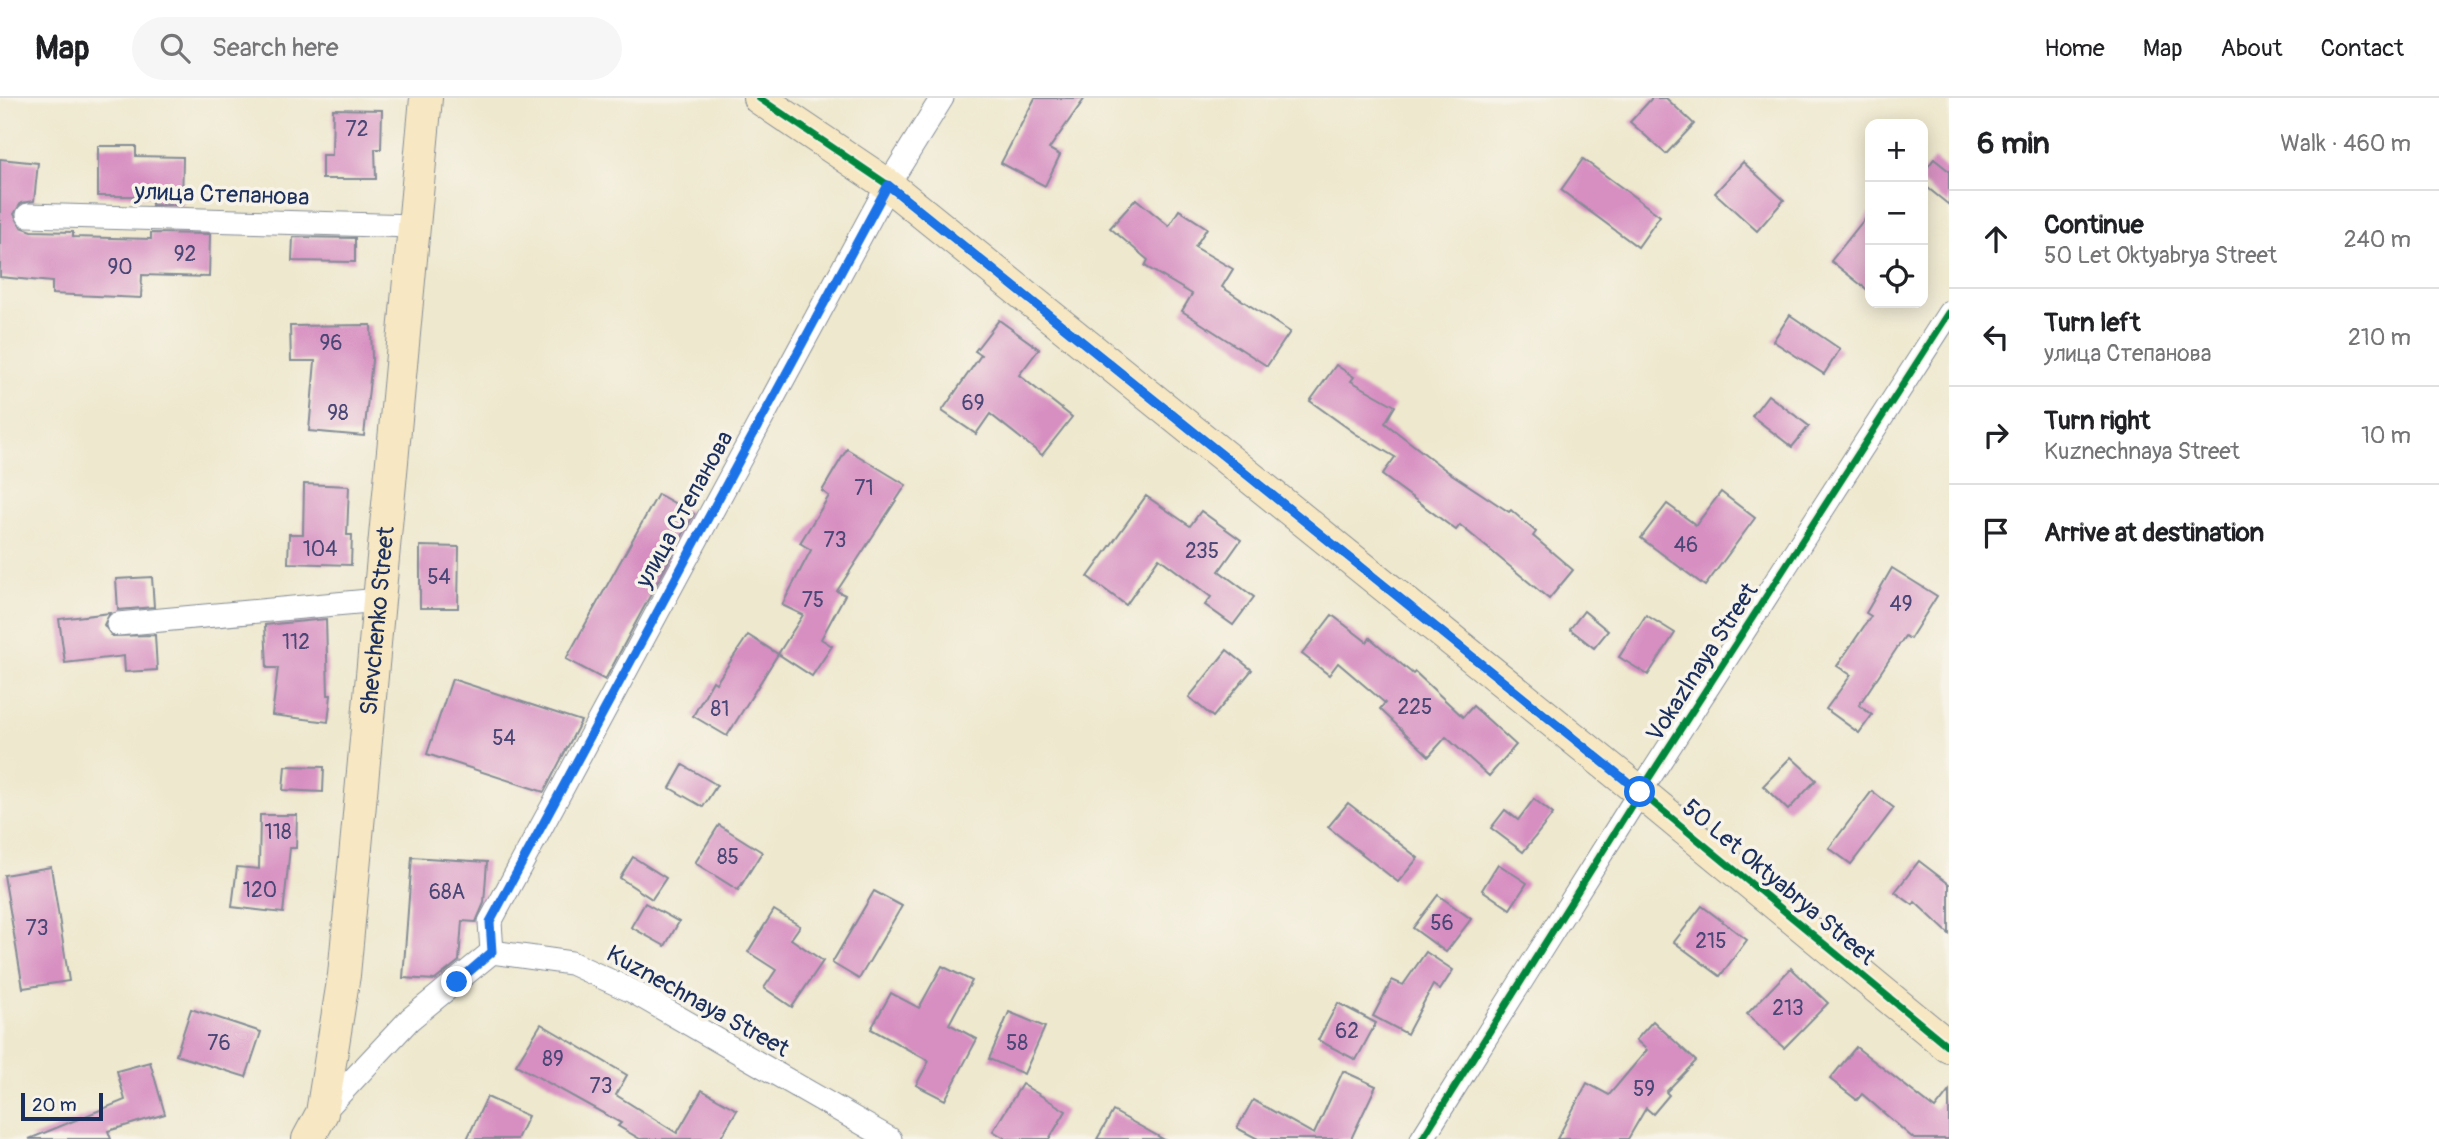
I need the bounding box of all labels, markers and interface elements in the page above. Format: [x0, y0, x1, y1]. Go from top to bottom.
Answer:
search box [132, 17, 622, 80]
text: Map [35, 28, 90, 69]
icon: search [156, 29, 194, 67]
text: Search here [212, 32, 339, 64]
text: Home [2044, 34, 2105, 63]
text: Map [2143, 34, 2183, 63]
text: About [2221, 34, 2283, 63]
text: Contact [2321, 34, 2404, 63]
house number: 72 [346, 116, 368, 143]
map controls [1865, 119, 1928, 308]
button: + [1865, 119, 1928, 182]
text: 6 min [1977, 125, 2050, 162]
text: Walk · 460 m [2280, 129, 2411, 158]
street label: улица Степанова [133, 177, 310, 212]
button: − [1865, 182, 1928, 245]
text: Continue [2044, 209, 2144, 241]
icon: ahead [1977, 220, 2015, 258]
text: 240 m [2344, 225, 2411, 254]
house number: 92 [174, 241, 196, 268]
text: 50 Let Oktyabrya Street [2044, 241, 2277, 270]
button: locate [1865, 245, 1928, 308]
house number: 90 [107, 254, 133, 281]
text: Turn left [2044, 307, 2140, 339]
icon: left [1977, 318, 2015, 356]
text: 210 m [2348, 323, 2411, 352]
house number: 96 [319, 330, 343, 357]
text: улица Степанова [2044, 339, 2212, 368]
house number: 69 [961, 390, 985, 417]
house number: 98 [327, 400, 349, 427]
text: Turn right [2044, 405, 2150, 437]
icon: right [1977, 416, 2015, 454]
text: 10 m [2361, 421, 2411, 450]
street label: улица Степанова [629, 426, 740, 594]
text: Kuznechnaya Street [2044, 437, 2240, 466]
house number: 71 [854, 475, 874, 502]
icon: arrive [1977, 514, 2015, 552]
text: Arrive at destination [2044, 517, 2264, 549]
street label: Shevchenko Street [354, 525, 401, 717]
house number: 73 [824, 527, 846, 554]
house number: 46 [1674, 532, 1698, 559]
house number: 104 [303, 536, 337, 563]
house number: 235 [1185, 538, 1219, 565]
house number: 54 [427, 564, 451, 591]
street label: Vokazlnaya Street [1640, 577, 1765, 747]
house number: 75 [802, 587, 824, 614]
house number: 49 [1890, 591, 1913, 618]
house number: 112 [282, 629, 310, 656]
house number: 225 [1398, 694, 1432, 721]
house number: 81 [711, 696, 729, 723]
house number: 54 [492, 725, 516, 752]
route start [1624, 776, 1655, 807]
street label: 50 Let Oktyabrya Street [1676, 793, 1881, 972]
house number: 118 [264, 819, 292, 846]
house number: 85 [717, 844, 739, 871]
house number: 120 [243, 877, 277, 904]
house number: 68А [429, 879, 465, 906]
house number: 56 [1430, 910, 1454, 937]
house number: 73 [26, 915, 48, 942]
house number: 215 [1695, 928, 1727, 955]
street label: Kuznechnaya Street [601, 939, 794, 1064]
route end [441, 966, 472, 997]
house number: 213 [1772, 995, 1804, 1022]
house number: 62 [1335, 1018, 1359, 1045]
house number: 76 [207, 1030, 231, 1057]
house number: 58 [1006, 1030, 1028, 1057]
house number: 89 [542, 1046, 564, 1073]
house number: 73 [590, 1073, 612, 1100]
house number: 59 [1633, 1076, 1655, 1103]
scale bar [21, 1090, 103, 1122]
text: 20 m [32, 1093, 77, 1117]

